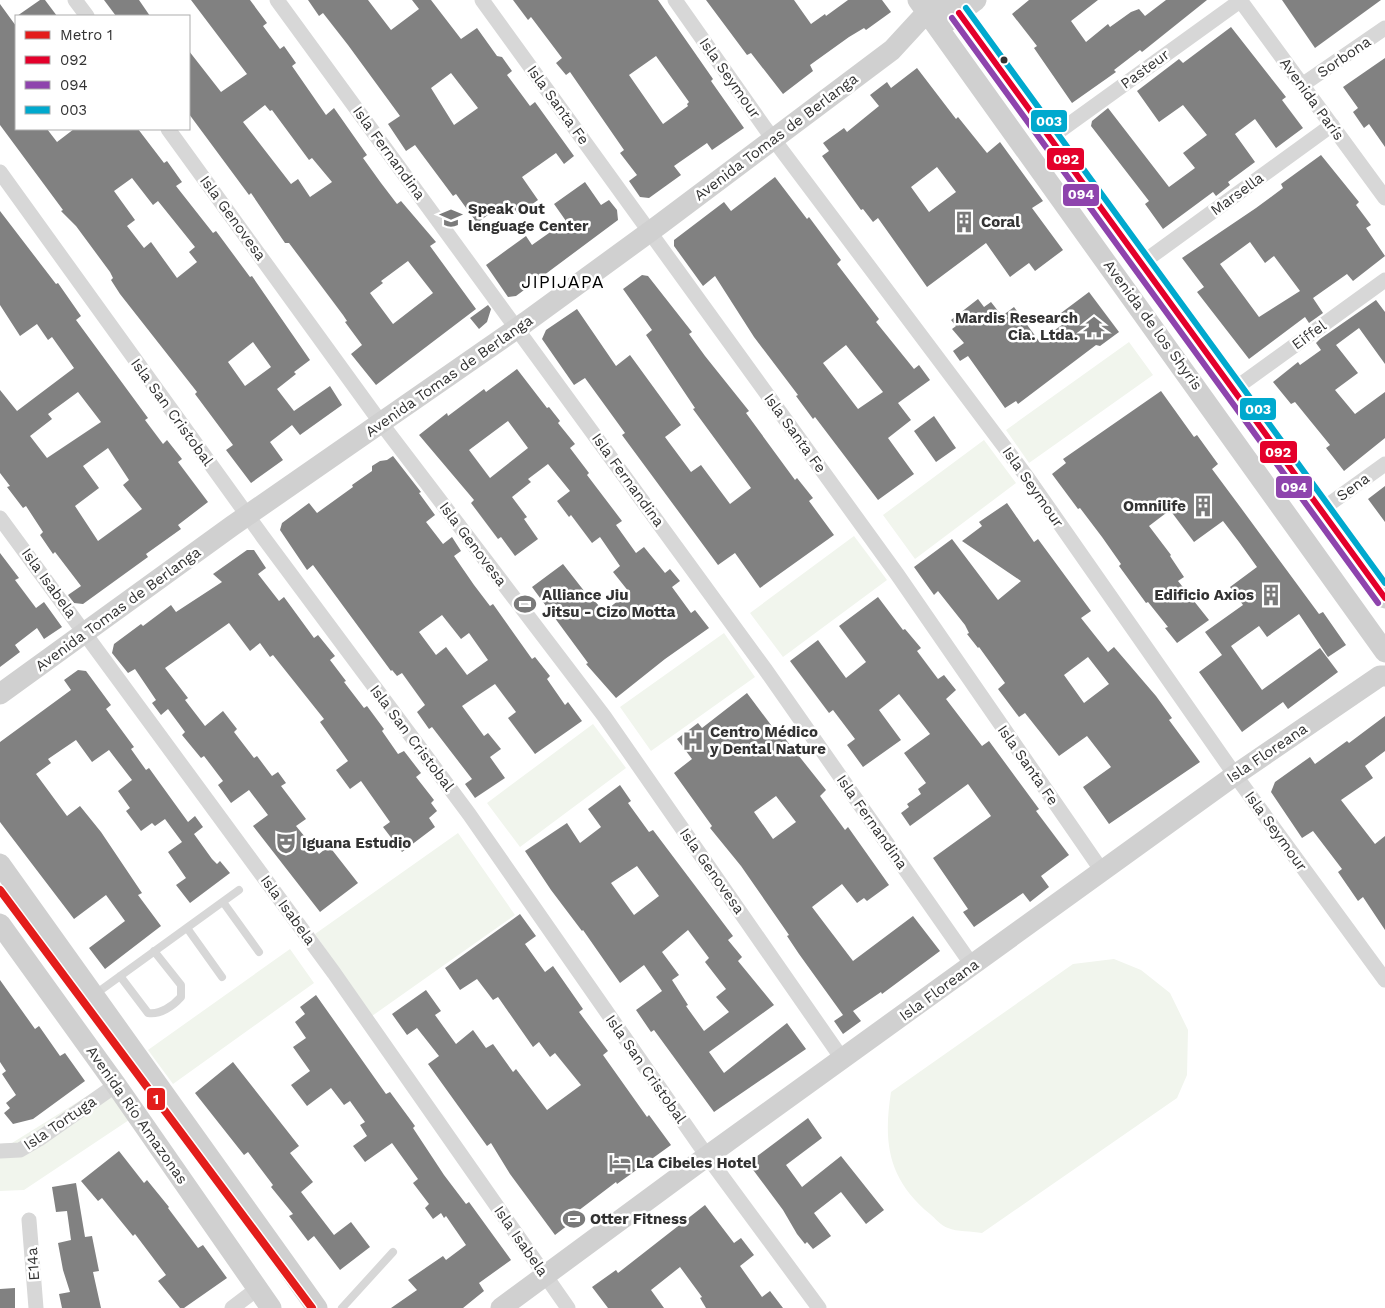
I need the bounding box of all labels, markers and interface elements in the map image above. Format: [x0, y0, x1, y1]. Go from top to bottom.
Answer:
legend [15, 15, 190, 130]
text: Metro 1 [60, 26, 113, 44]
street label: Sorbona [1314, 32, 1375, 81]
street label: Isla Seymour [696, 34, 764, 122]
street label: Pasteur [1117, 45, 1173, 93]
text: 092 [60, 51, 87, 69]
street label: Avenida París [1276, 54, 1348, 144]
unlabelled marker [999, 55, 1009, 65]
street label: Isla Santa Fe [523, 62, 593, 148]
street label: Avenida Tomas de Berlanga [691, 69, 862, 204]
text: 094 [60, 76, 88, 94]
text: 003 [60, 101, 87, 119]
street label: Isla Fernandina [349, 103, 429, 204]
line badge: 003 [1030, 109, 1068, 133]
text: 003 [1036, 113, 1062, 129]
line badge: 092 [1046, 147, 1085, 171]
text: 092 [1053, 151, 1079, 167]
street label: Marsella [1207, 168, 1267, 219]
street label: Isla Genovesa [196, 172, 270, 264]
line badge: 094 [1062, 183, 1100, 207]
text: 094 [1068, 186, 1094, 202]
place label: Speak Out lenguage Center [468, 200, 589, 235]
school or university icon: Speak Out lenguage Center [438, 205, 464, 231]
building icon: Coral [951, 209, 977, 235]
place label: Coral [981, 213, 1020, 231]
street label: Avenida de los Shyris [1100, 257, 1206, 393]
district label: JIPIJAPA [521, 271, 605, 292]
place label: Mardis Research Cia. Ltda. [955, 309, 1078, 344]
street label: Avenida Tomas de Berlanga [362, 311, 537, 441]
temple icon: Mardis Research Cia. Ltda. [1081, 314, 1107, 340]
street label: Eiffel [1288, 316, 1330, 354]
street label: Isla San Cristobal [127, 355, 217, 470]
street label: Isla Santa Fe [760, 390, 830, 476]
line badge: 003 [1239, 397, 1277, 421]
text: 003 [1245, 401, 1271, 417]
street label: Isla Fernandina [588, 430, 668, 531]
line badge: 092 [1259, 440, 1298, 464]
street label: Isla Seymour [999, 443, 1067, 531]
text: 092 [1265, 444, 1291, 460]
street label: Sena [1333, 469, 1373, 505]
line badge: 094 [1275, 475, 1313, 499]
text: 094 [1281, 479, 1307, 495]
building icon: Omnilife [1190, 493, 1216, 519]
place label: Omnilife [1123, 497, 1186, 515]
street label: Isla Genovesa [436, 498, 511, 590]
street label: Avenida Tomas de Berlanga [32, 543, 205, 675]
street label: Isla Isabela [18, 545, 81, 622]
building icon: Edificio Axios [1258, 582, 1284, 608]
place label: Alliance Jiu Jitsu - Cizo Motta [542, 586, 676, 621]
place label: Edificio Axios [1154, 586, 1254, 604]
sports icon: Alliance Jiu Jitsu - Cizo Motta [512, 591, 538, 617]
street label: Isla San Cristobal [366, 681, 458, 795]
street label: Isla Floreana [1223, 719, 1311, 787]
street label: Isla Santa Fe [994, 721, 1062, 809]
place label: Centro Médico y Dental Nature [709, 723, 826, 758]
hospital icon: Centro Médico y Dental Nature [680, 728, 706, 754]
street label: Isla Fernandina [833, 771, 912, 873]
street label: Isla Seymour [1241, 788, 1311, 874]
street label: Isla Genovesa [676, 825, 749, 918]
theatre icon: Iguana Estudio [273, 830, 299, 856]
place label: Iguana Estudio [302, 834, 411, 852]
street label: Isla Isabela [257, 872, 320, 949]
street label: Isla Floreana [896, 955, 983, 1025]
street label: Isla San Cristobal [602, 1011, 690, 1127]
street label: Avenida Río Amazonas [82, 1042, 192, 1188]
line badge: 1 [146, 1087, 166, 1111]
text: 1 [153, 1091, 159, 1107]
street label: Isla Tortuga [20, 1092, 100, 1154]
hotel icon: La Cibeles Hotel [607, 1150, 633, 1176]
place label: La Cibeles Hotel [636, 1154, 757, 1172]
street label: Isla Isabela [490, 1202, 552, 1280]
sports icon: Otter Fitness [561, 1206, 587, 1232]
place label: Otter Fitness [590, 1210, 687, 1228]
street label: E14a [23, 1246, 43, 1281]

